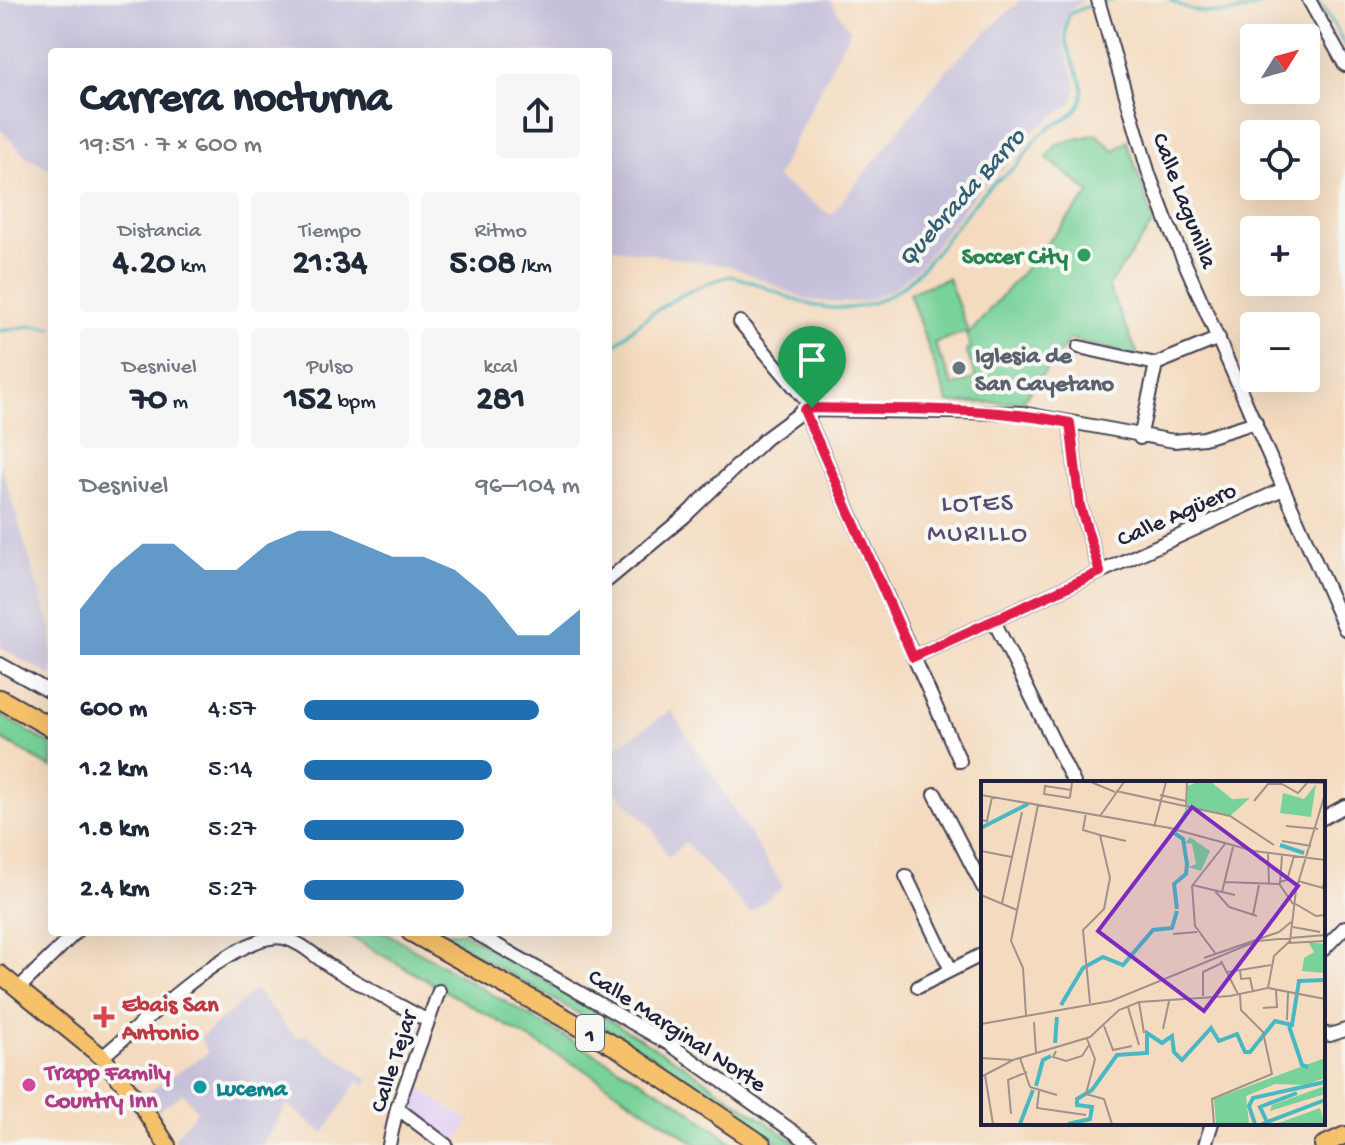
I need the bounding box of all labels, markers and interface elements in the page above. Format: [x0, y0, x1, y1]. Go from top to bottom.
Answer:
north arrow [1240, 24, 1320, 104]
map controls [1240, 24, 1320, 392]
button: share [496, 74, 580, 158]
text: Carrera nocturna [80, 75, 391, 127]
button: locate [1240, 120, 1320, 200]
water label: Quebrada Barro [893, 122, 1035, 275]
street label: Calle Lagunilla [1144, 130, 1222, 274]
text: 19:51 · 7 × 600 m [80, 131, 262, 162]
button: + [1240, 216, 1320, 296]
text: Distancia [118, 219, 201, 245]
text: Tiempo [299, 219, 361, 245]
text: Ritmo [475, 219, 527, 245]
place label: Soccer City [962, 244, 1068, 273]
text: 4.20 [113, 245, 175, 285]
text: 21:34 [293, 245, 367, 285]
text: 5:08 [449, 245, 516, 285]
marker: Soccer City [1075, 246, 1093, 264]
text: km [175, 254, 206, 280]
text: /km [516, 254, 552, 280]
button: − [1240, 312, 1320, 392]
pin [778, 326, 846, 408]
icon: arrive [790, 338, 834, 382]
place label: Iglesia de San Cayetano [975, 343, 1115, 400]
text: Desnivel [122, 355, 197, 381]
text: Pulso [307, 355, 353, 381]
text: kcal [483, 355, 518, 381]
marker: Iglesia de San Cayetano [950, 359, 968, 377]
text: 70 [130, 381, 167, 421]
text: 152 [284, 381, 332, 421]
text: 281 [476, 381, 525, 421]
text: m [167, 390, 188, 416]
text: bpm [332, 390, 376, 416]
text: Desnivel [80, 472, 169, 503]
text: 96–104 m [476, 472, 580, 503]
street label: Calle Agüero [1113, 477, 1242, 555]
district label: LOTES MURILLO [927, 490, 1029, 551]
text: 600 m [80, 695, 147, 726]
text: 4:57 [208, 695, 256, 726]
text: 1.2 km [80, 755, 148, 786]
text: 5:14 [208, 755, 253, 786]
inset map [981, 781, 1325, 1125]
text: 1.8 km [80, 815, 149, 846]
text: 5:27 [208, 815, 256, 846]
text: 2.4 km [80, 875, 149, 906]
text: 5:27 [208, 875, 256, 906]
street label: Calle Marginal Norte [581, 963, 771, 1101]
place label: Ebais San Antonio [121, 992, 219, 1049]
street label: Calle Tejar [365, 1005, 426, 1117]
marker: Ebais San Antonio [93, 1006, 115, 1028]
road number: 1 [576, 1015, 604, 1051]
place label: Trapp Family Country Inn [43, 1060, 171, 1117]
marker: Trapp Family Country Inn [20, 1076, 38, 1094]
place label: Lucema [216, 1076, 289, 1105]
marker: Lucema [191, 1078, 209, 1096]

